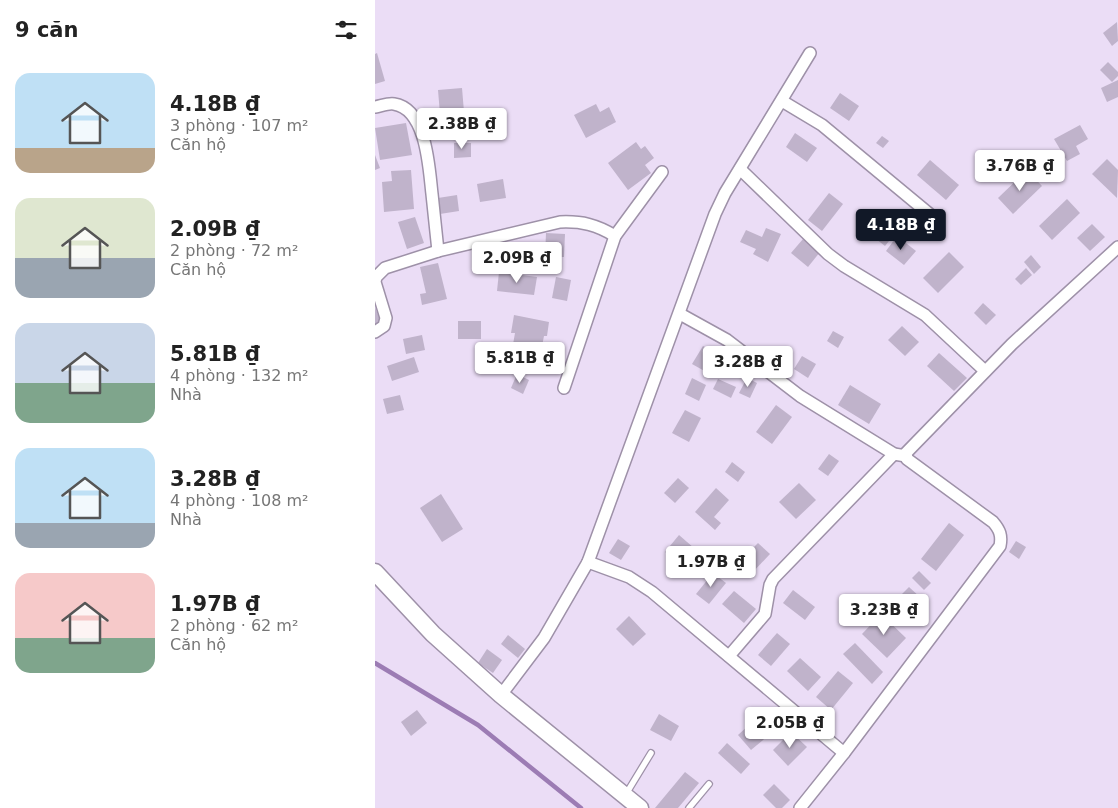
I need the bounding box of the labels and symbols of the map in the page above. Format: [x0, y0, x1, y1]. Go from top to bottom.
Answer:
pin: 2.38B ₫ [416, 108, 508, 150]
pin: 3.76B ₫ [974, 150, 1066, 192]
pin: 4.18B ₫ [855, 208, 947, 251]
pin: 2.09B ₫ [471, 242, 563, 284]
pin: 5.81B ₫ [474, 342, 566, 384]
pin: 3.28B ₫ [702, 346, 794, 388]
pin: 1.97B ₫ [665, 546, 757, 588]
pin: 3.23B ₫ [838, 594, 930, 636]
pin: 2.05B ₫ [744, 706, 836, 749]

